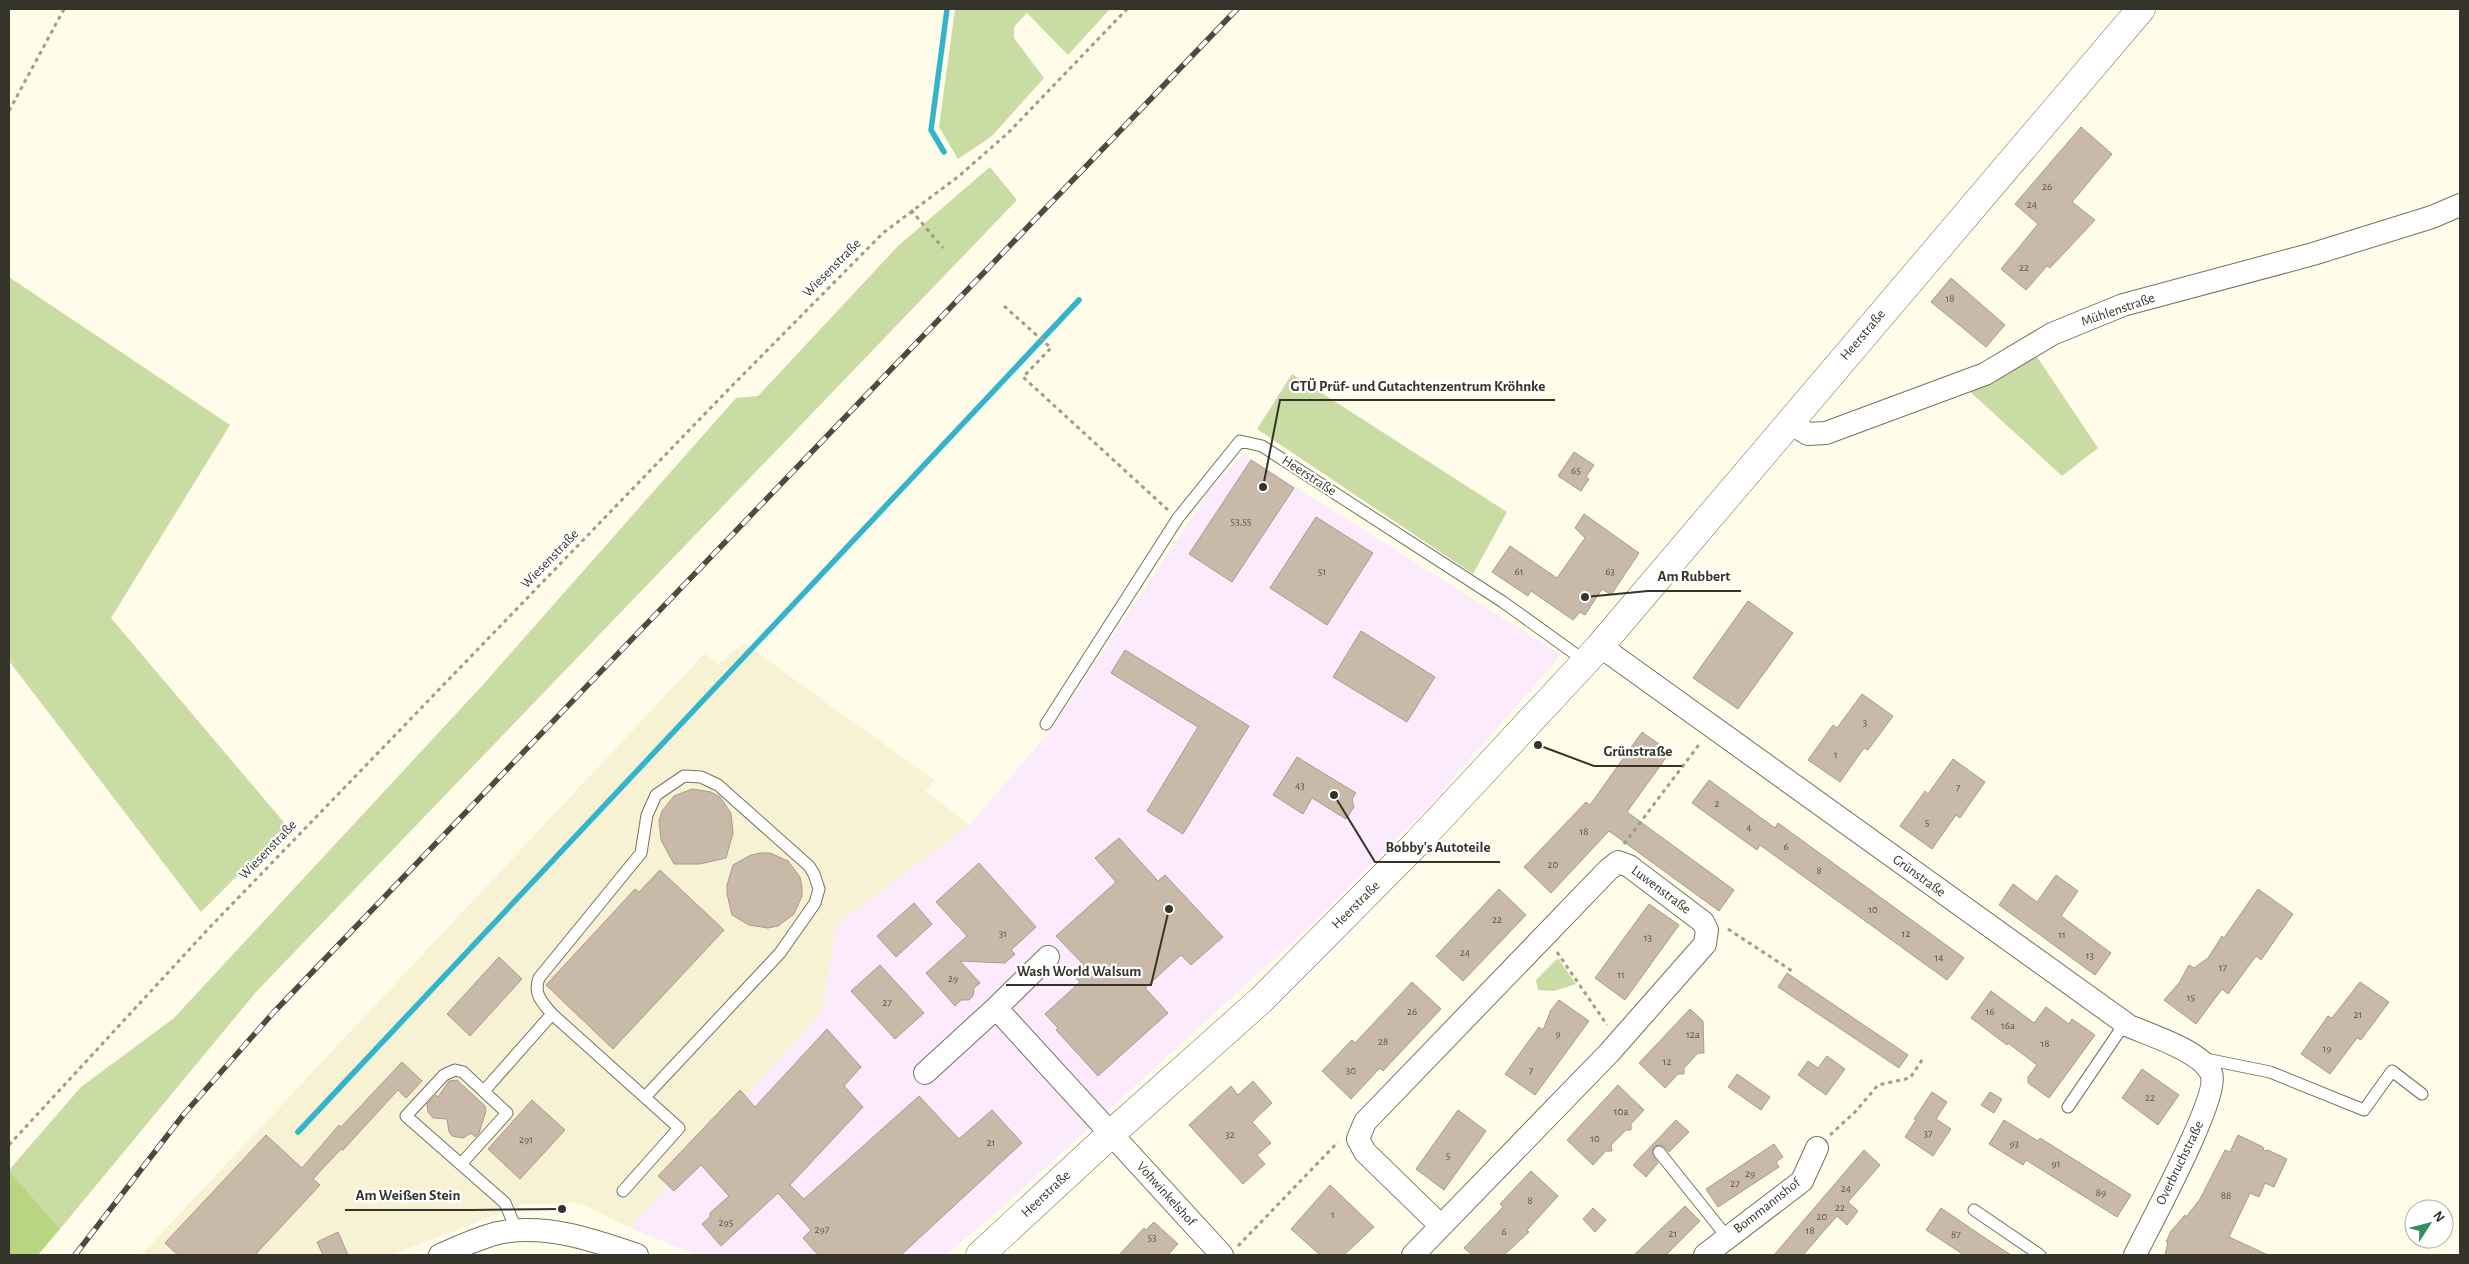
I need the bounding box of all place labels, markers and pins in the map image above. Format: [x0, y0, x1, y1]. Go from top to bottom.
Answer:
callout: GTÜ Prüf- und Gutachtenzentrum Kröhnke [1280, 370, 1555, 400]
callout: Am Rubbert [1648, 561, 1741, 591]
callout: Grünstraße [1594, 736, 1682, 766]
callout: Bobby's Autoteile [1375, 832, 1500, 862]
callout: Wash World Walsum [1006, 955, 1151, 985]
callout: Am Weißen Stein [345, 1180, 470, 1210]

